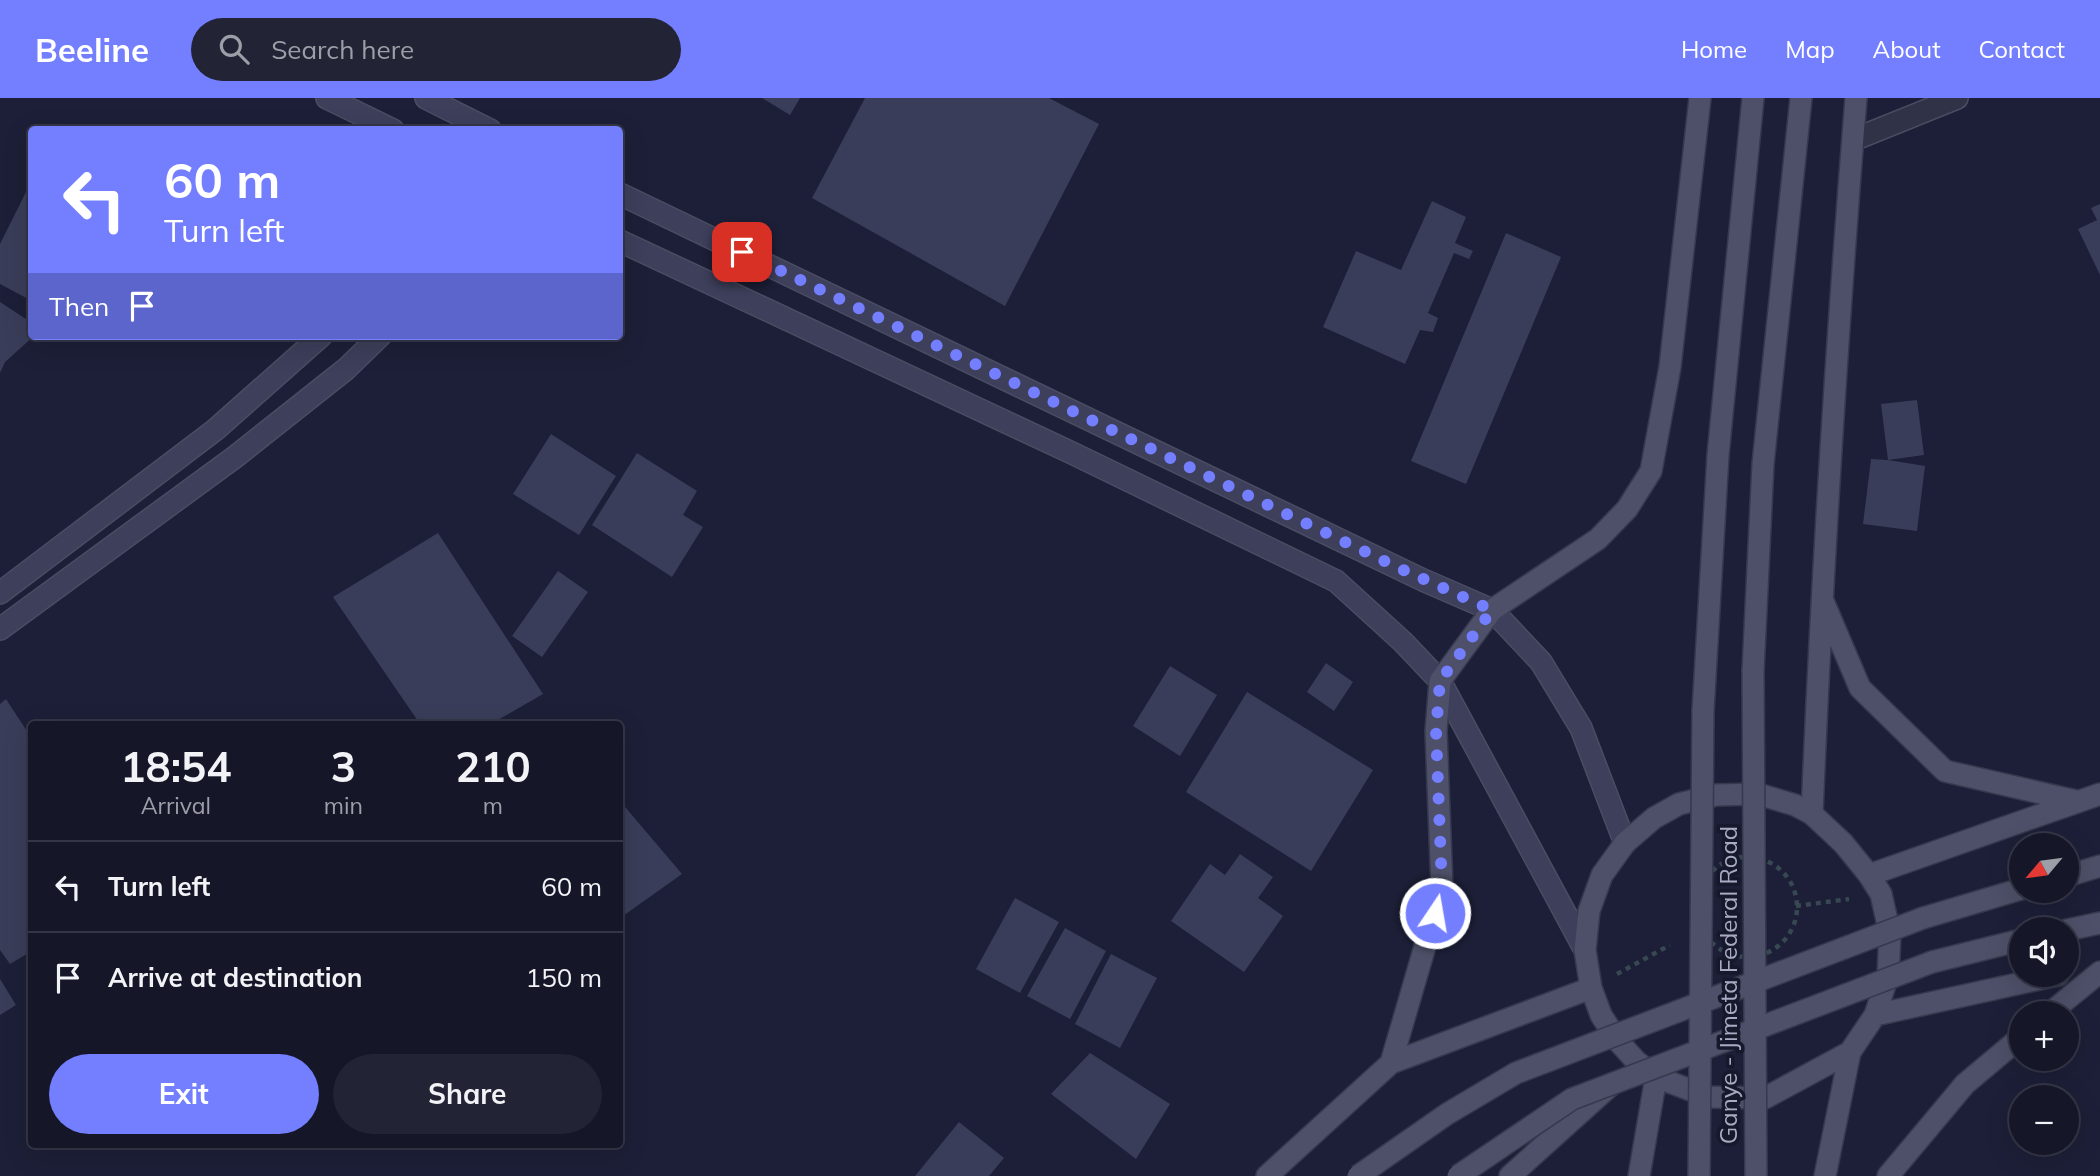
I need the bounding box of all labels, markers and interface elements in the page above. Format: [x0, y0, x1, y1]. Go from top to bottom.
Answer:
search box [191, 18, 681, 81]
text: Beeline [35, 29, 149, 70]
icon: search [215, 30, 253, 68]
text: Search here [271, 33, 414, 66]
text: Home [1681, 34, 1747, 64]
text: Map [1785, 34, 1835, 64]
text: About [1873, 34, 1941, 64]
text: Contact [1979, 34, 2065, 64]
text: 60 m [164, 149, 280, 210]
icon: left [49, 154, 140, 245]
text: Turn left [164, 210, 284, 250]
pin [712, 222, 772, 282]
icon: arrive [723, 233, 761, 271]
icon: arrive [123, 287, 161, 325]
text: Then [49, 290, 109, 323]
text: 18:54 [120, 740, 231, 793]
text: 3 [331, 740, 356, 793]
text: 210 [455, 740, 531, 793]
text: Arrival [141, 791, 211, 820]
text: min [324, 791, 363, 820]
text: m [483, 791, 503, 820]
street label: Ganye - Jimeta Federal Road [1713, 826, 1743, 1144]
north arrow [2009, 833, 2079, 903]
map controls [2009, 833, 2079, 1155]
icon: left [49, 868, 87, 906]
text: Turn left [108, 870, 210, 903]
text: 60 m [541, 870, 602, 903]
position arrow [1398, 876, 1472, 950]
button: sound [2009, 917, 2079, 987]
icon: arrive [49, 959, 87, 997]
text: Arrive at destination [108, 961, 363, 994]
text: 150 m [526, 961, 602, 994]
button: + [2009, 1001, 2079, 1071]
button: Exit [49, 1054, 319, 1134]
button: Share [333, 1054, 602, 1134]
button: − [2009, 1085, 2079, 1155]

